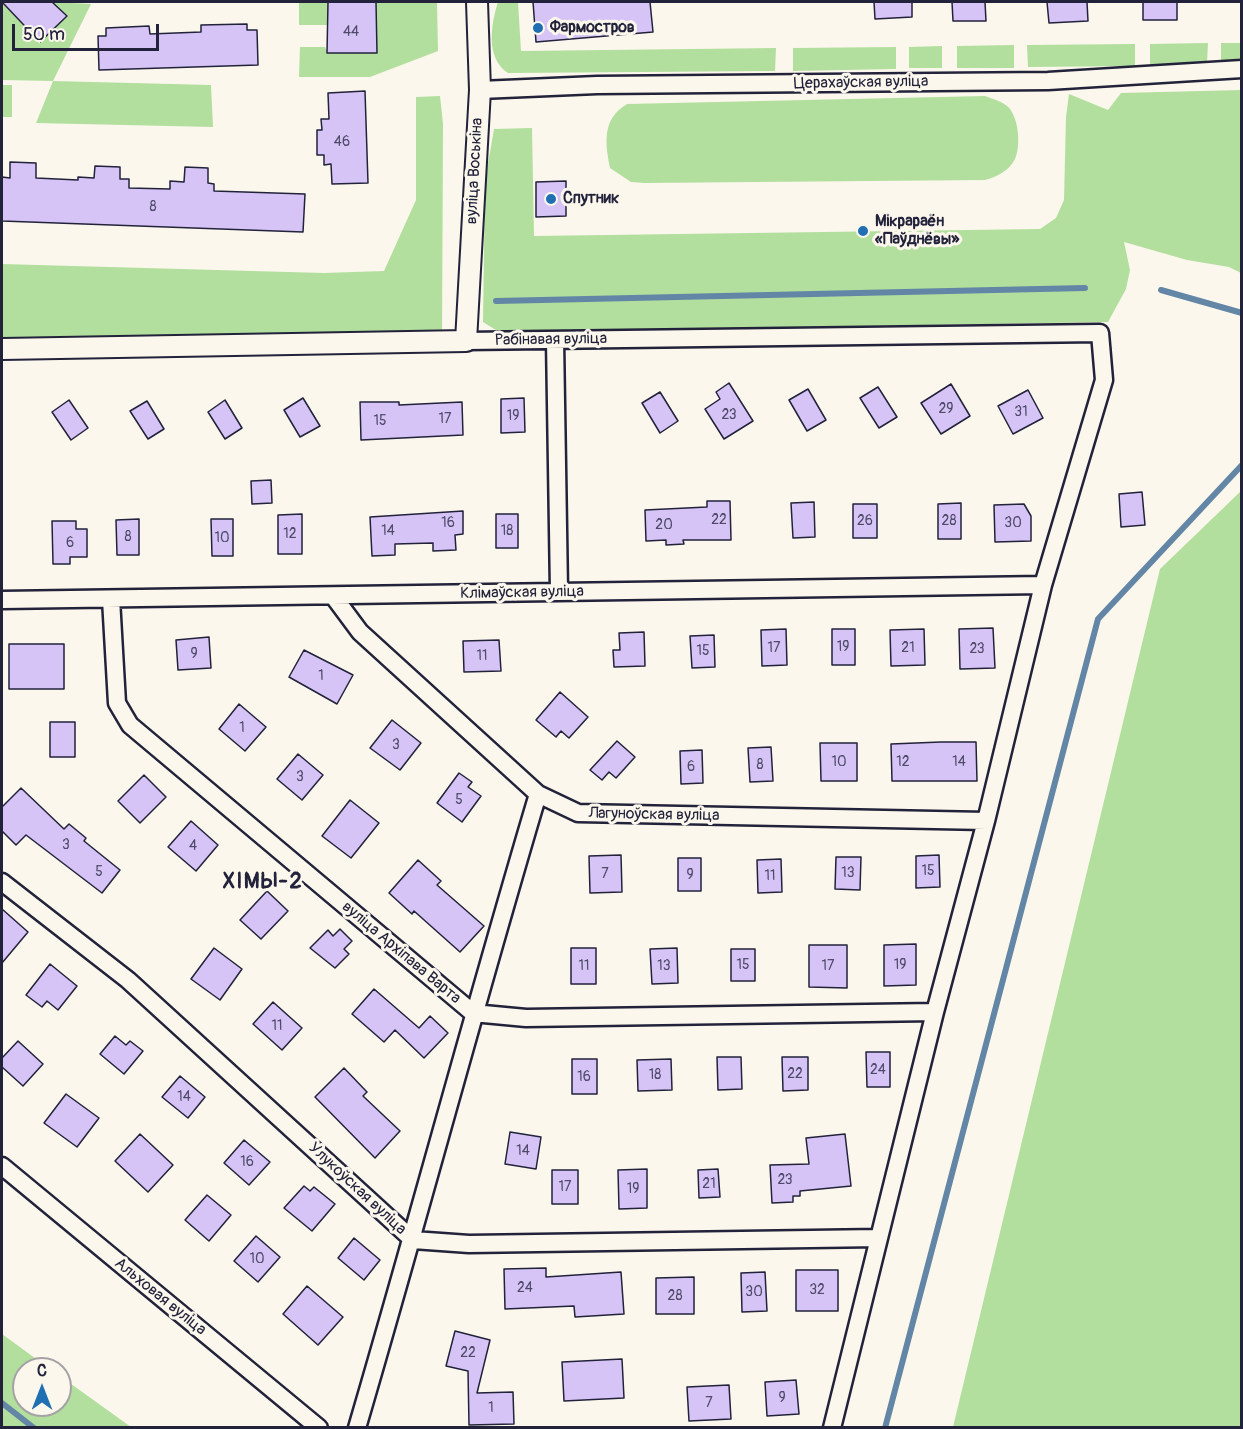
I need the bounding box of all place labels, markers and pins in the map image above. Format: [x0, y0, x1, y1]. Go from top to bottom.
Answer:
place label: Фармостров [550, 18, 635, 38]
marker: Фармостров [531, 21, 545, 35]
place label: Спутник [563, 189, 619, 209]
marker: Спутник [544, 192, 558, 206]
place label: Мікрараён «Паўднёвы» [875, 212, 959, 250]
marker: Мікрараён «Паўднёвы» [856, 224, 870, 238]

